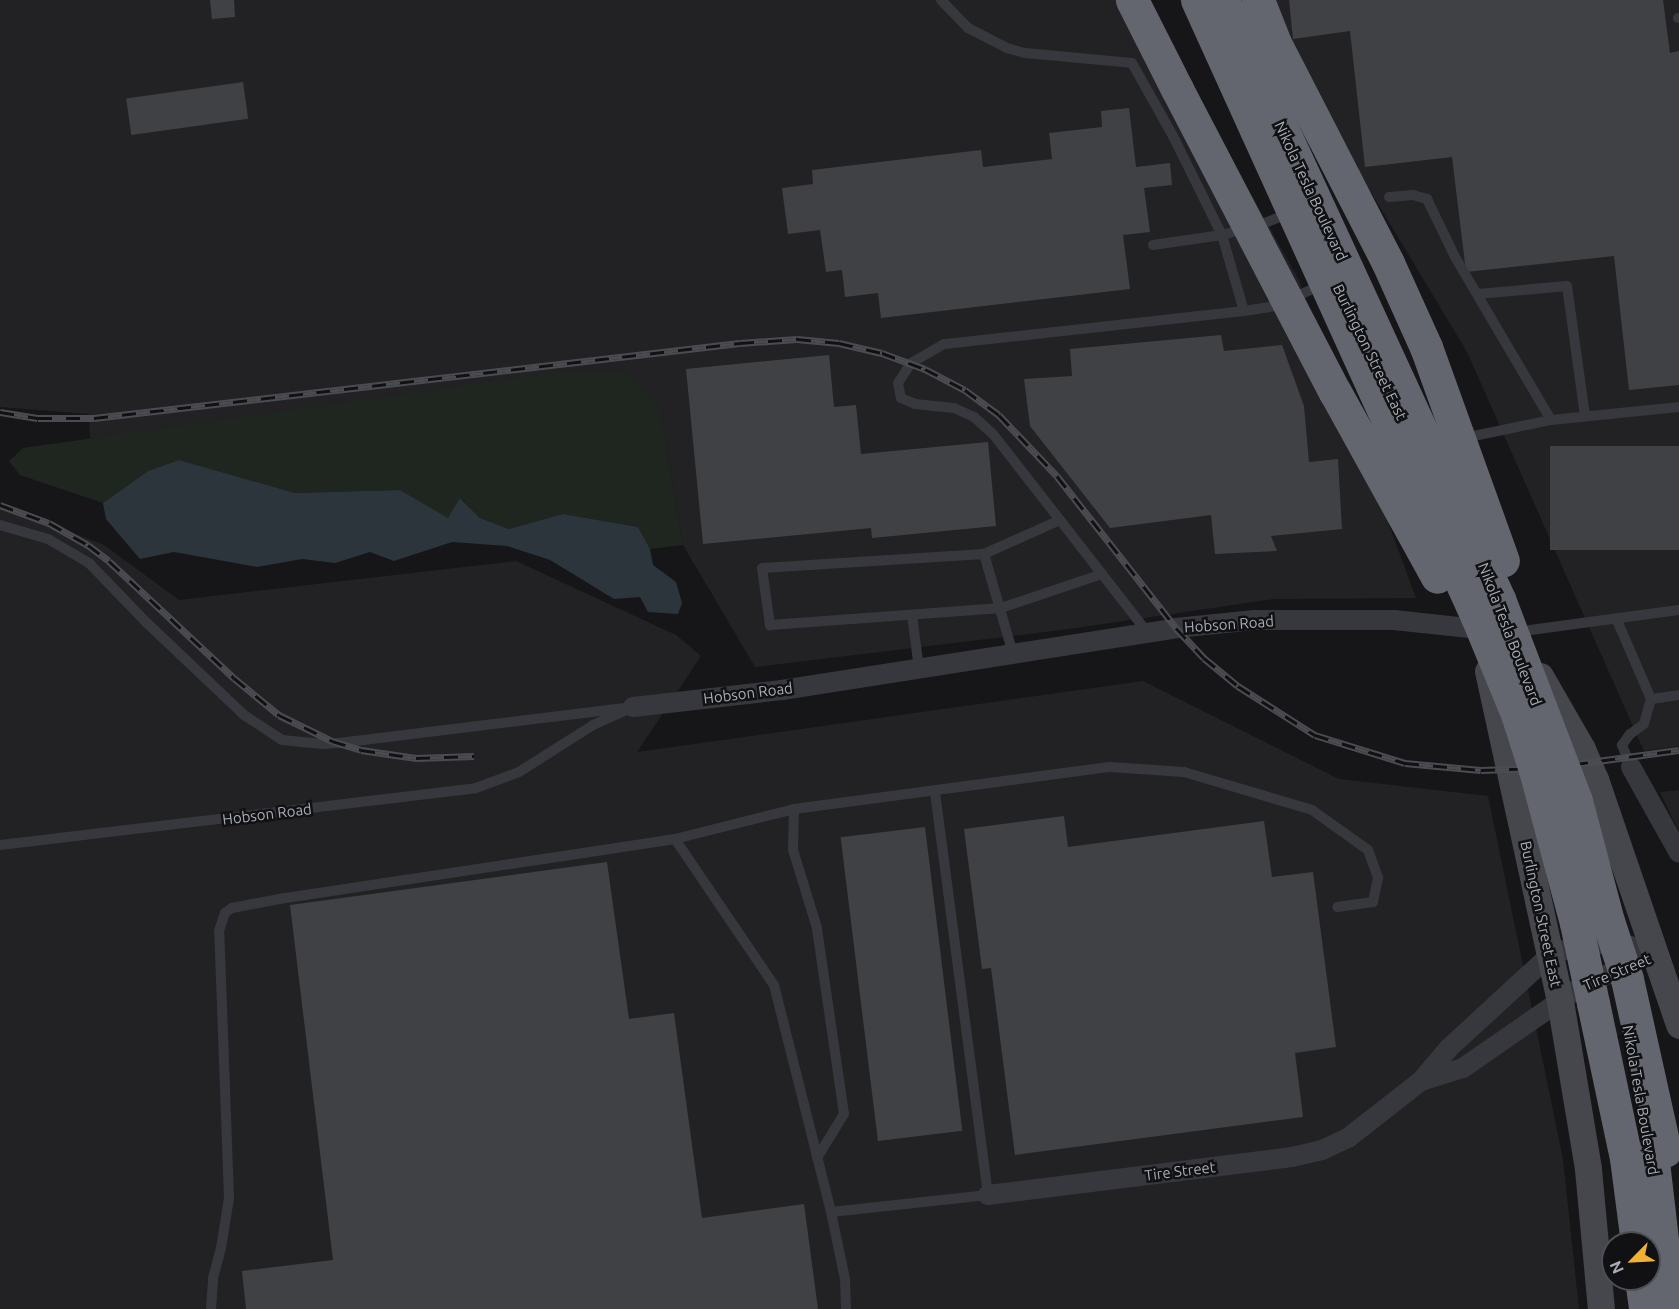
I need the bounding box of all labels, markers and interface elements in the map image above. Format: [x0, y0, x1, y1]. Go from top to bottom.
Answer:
street label: Nikola Tesla Boulevard [1271, 119, 1351, 263]
street label: Burlington Street East [1329, 281, 1411, 423]
street label: Nikola Tesla Boulevard [1474, 560, 1546, 708]
street label: Hobson Road [1184, 612, 1274, 636]
street label: Hobson Road [702, 679, 794, 707]
street label: Hobson Road [221, 800, 313, 828]
street label: Burlington Street East [1517, 839, 1565, 989]
street label: Tire Street [1581, 950, 1653, 994]
street label: Nikola Tesla Boulevard [1619, 1024, 1663, 1176]
street label: Tire Street [1143, 1158, 1217, 1184]
north arrow [1601, 1231, 1661, 1291]
text: N [1606, 1258, 1627, 1277]

